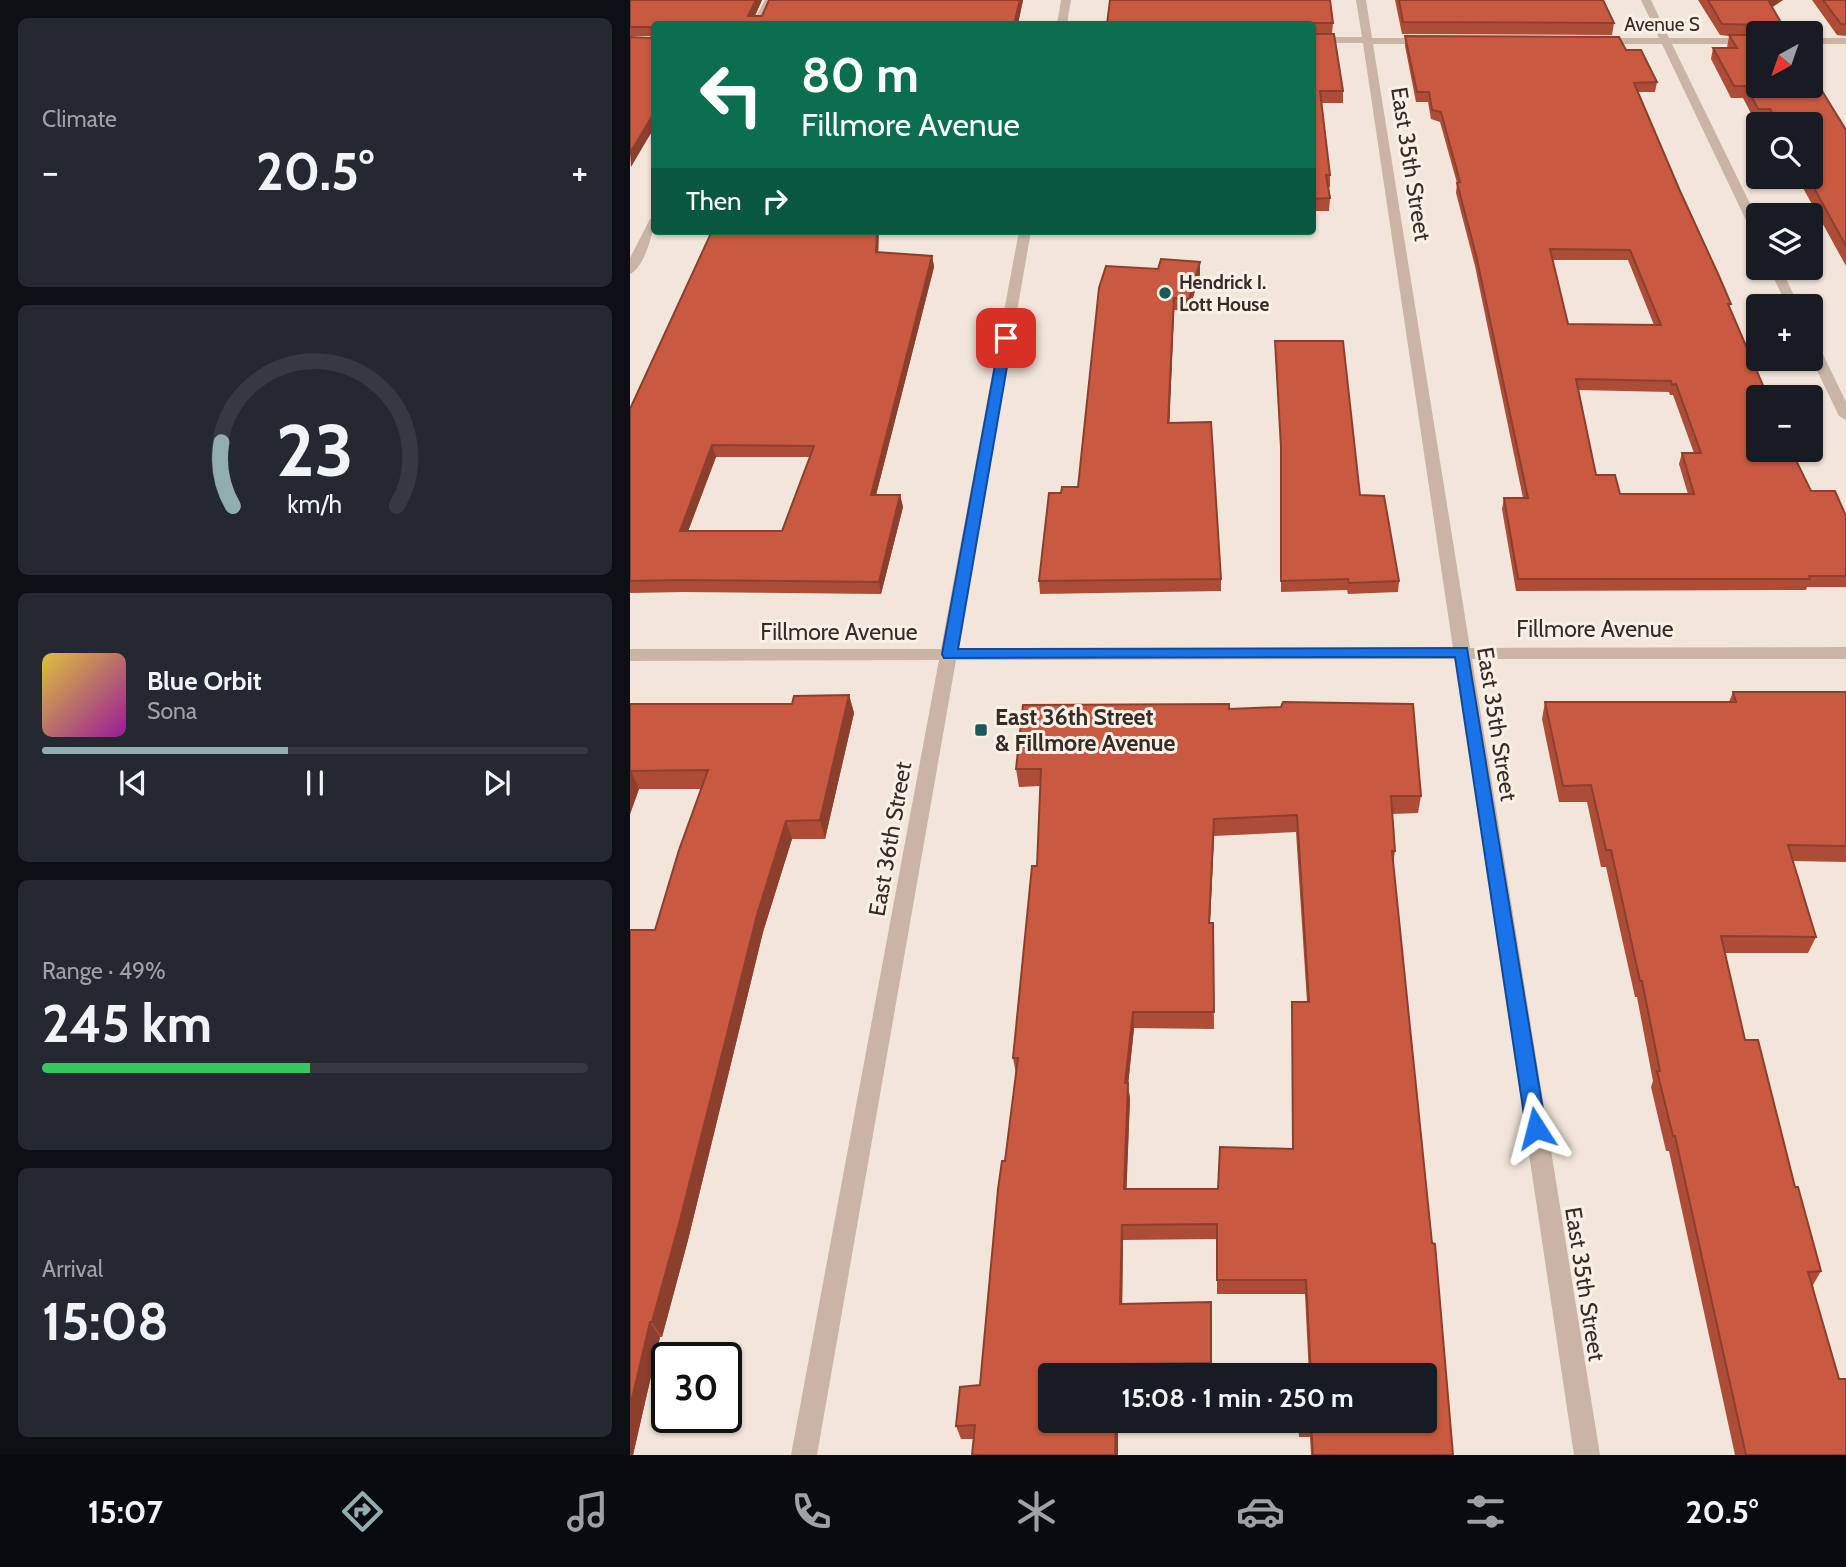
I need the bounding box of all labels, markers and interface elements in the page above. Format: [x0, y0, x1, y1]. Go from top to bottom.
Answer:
street label: Avenue S [1624, 13, 1700, 36]
north arrow [1746, 21, 1824, 98]
map controls [1746, 21, 1823, 462]
text: 80 m [801, 45, 919, 104]
icon: left [686, 49, 777, 140]
street label: East 35th Street [1385, 85, 1437, 243]
text: Climate [42, 105, 117, 133]
text: Fillmore Avenue [801, 105, 1020, 144]
button: search [1746, 112, 1823, 189]
text: 20.5° [256, 140, 374, 203]
text: − [42, 148, 59, 195]
text: + [571, 148, 588, 195]
icon: right [756, 182, 794, 220]
text: Then [686, 185, 742, 217]
button: layers [1746, 203, 1823, 280]
place label: Hendrick I. Lott House [1179, 271, 1269, 316]
marker: Hendrick I. Lott House [1157, 285, 1173, 301]
button: + [1746, 294, 1823, 371]
pin [976, 308, 1036, 368]
icon: arrive [987, 319, 1025, 357]
button: − [1746, 385, 1823, 462]
text: 23 [276, 407, 354, 495]
text: km/h [288, 489, 342, 519]
street label: Fillmore Avenue [1516, 615, 1674, 643]
street label: Fillmore Avenue [760, 618, 918, 646]
street label: East 35th Street [1471, 645, 1523, 803]
text: Blue Orbit [147, 665, 262, 697]
text: Sona [147, 697, 197, 725]
place label: East 36th Street & Fillmore Avenue [995, 703, 1176, 757]
marker: East 36th Street & Fillmore Avenue [973, 722, 989, 738]
street label: East 36th Street [863, 759, 917, 918]
icon: previous [114, 764, 152, 802]
icon: pause [296, 764, 334, 802]
icon: next [478, 764, 516, 802]
text: Range · 49% [42, 957, 166, 985]
text: 245 km [42, 992, 212, 1055]
position arrow [1499, 1091, 1573, 1165]
street label: East 35th Street [1559, 1205, 1611, 1363]
text: Arrival [42, 1255, 103, 1283]
text: 15:08 [42, 1290, 169, 1353]
speed limit sign: 30 [651, 1342, 742, 1433]
text: 15:08 · 1 min · 250 m [1122, 1382, 1354, 1414]
icon: directions [338, 1487, 387, 1536]
icon: music [563, 1487, 612, 1536]
icon: phone [787, 1487, 836, 1536]
icon: climate [1012, 1487, 1061, 1536]
icon: car [1236, 1487, 1285, 1536]
icon: filters [1461, 1487, 1510, 1536]
text: 15:07 [88, 1492, 163, 1531]
text: 20.5° [1686, 1492, 1758, 1531]

